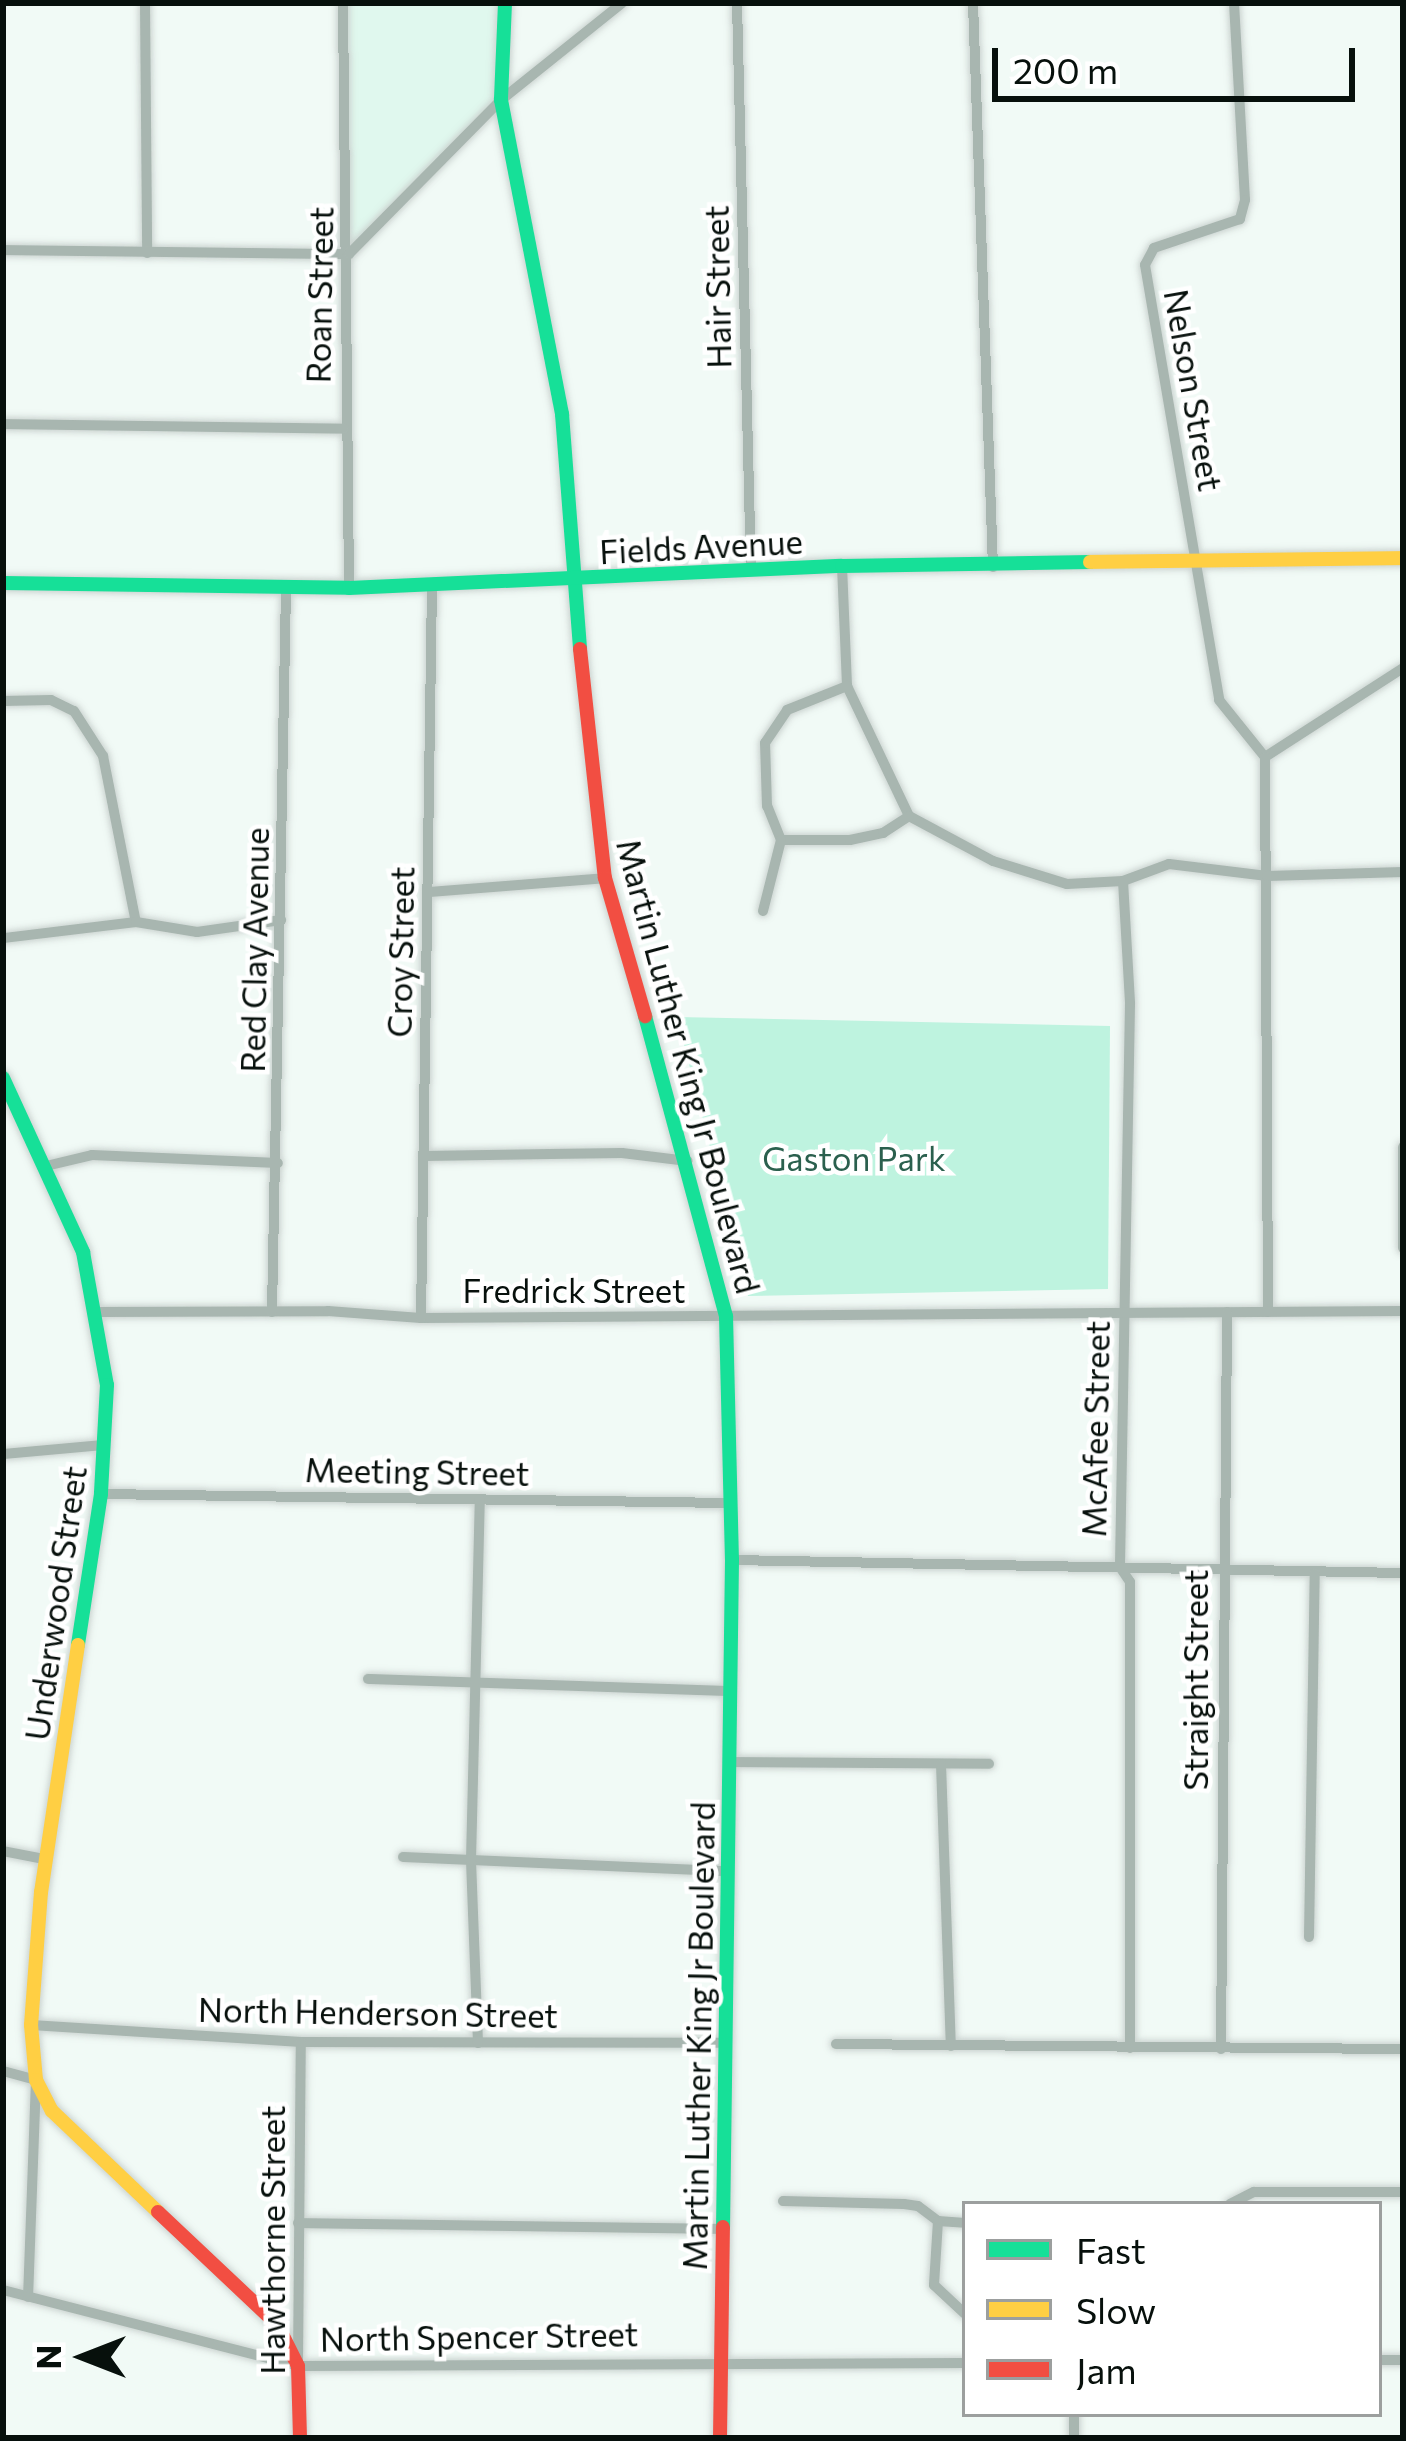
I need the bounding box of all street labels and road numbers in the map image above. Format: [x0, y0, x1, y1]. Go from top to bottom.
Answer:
street label: Hair Street [696, 205, 738, 369]
street label: Roan Street [298, 206, 340, 384]
street label: Nelson Street [1157, 286, 1231, 494]
street label: Fields Avenue [598, 521, 804, 571]
street label: Red Clay Avenue [232, 827, 276, 1073]
street label: Martin Luther King Jr Boulevard [609, 834, 769, 1298]
street label: Croy Street [379, 866, 421, 1038]
street label: Fredrick Street [463, 1270, 685, 1310]
street label: McAfee Street [1073, 1320, 1117, 1538]
street label: Meeting Street [304, 1449, 530, 1493]
street label: Underwood Street [16, 1463, 94, 1743]
street label: Straight Street [1175, 1569, 1215, 1791]
street label: Martin Luther King Jr Boulevard [674, 1801, 722, 2271]
street label: North Henderson Street [198, 1989, 558, 2035]
street label: Hawthorne Street [252, 2105, 292, 2375]
street label: North Spencer Street [320, 2313, 638, 2359]

